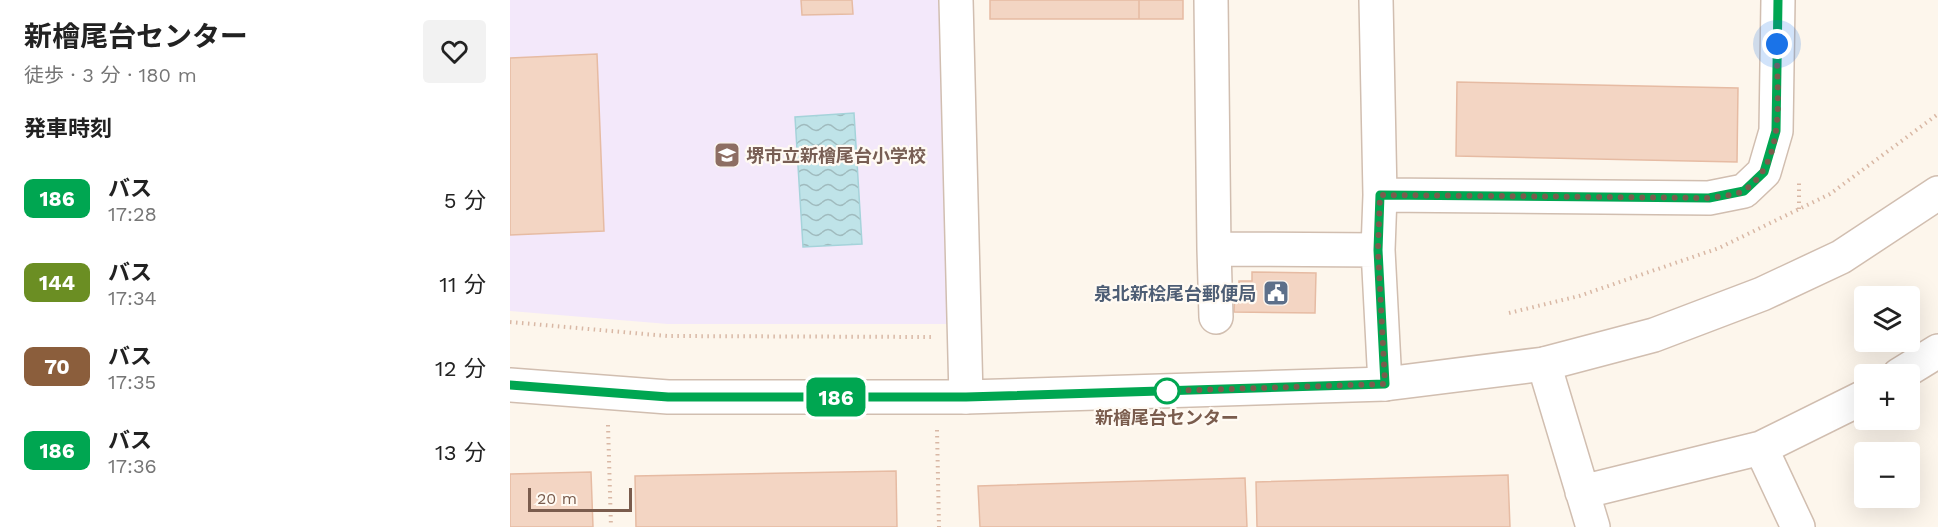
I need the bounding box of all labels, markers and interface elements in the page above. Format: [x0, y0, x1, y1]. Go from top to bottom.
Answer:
text: 新檜尾台センター [24, 20, 248, 53]
button: heart [423, 20, 486, 83]
your location [1762, 29, 1792, 59]
text: 徒歩 · 3 分 · 180 m [24, 63, 197, 87]
text: 発車時刻 [24, 116, 112, 141]
school or university icon: 堺市立新檜尾台小学校 [712, 140, 742, 170]
place label: 堺市立新檜尾台小学校 [746, 145, 926, 166]
text: バス [108, 176, 152, 201]
text: 186 [39, 186, 75, 211]
text: 5 分 [444, 188, 486, 213]
text: 17:28 [108, 202, 157, 226]
text: バス [108, 260, 152, 285]
text: 144 [39, 270, 75, 295]
text: 11 分 [439, 272, 486, 297]
public building icon: 泉北新桧尾台郵便局 [1261, 278, 1291, 308]
place label: 泉北新桧尾台郵便局 [1094, 283, 1256, 304]
text: 17:34 [108, 286, 157, 310]
map controls [1854, 286, 1920, 508]
button: layers [1854, 286, 1920, 352]
text: バス [108, 344, 152, 369]
text: 70 [44, 354, 70, 379]
text: 12 分 [435, 356, 486, 381]
button: + [1854, 364, 1920, 430]
text: 17:35 [108, 370, 156, 394]
line badge: 186 [802, 378, 870, 416]
marker: 新檜尾台センター [1154, 378, 1180, 404]
text: 186 [818, 385, 854, 410]
place label: 新檜尾台センター [1095, 407, 1239, 428]
text: バス [108, 428, 152, 453]
text: 186 [39, 438, 75, 463]
text: 13 分 [435, 440, 486, 465]
button: − [1854, 442, 1920, 508]
text: 17:36 [108, 454, 157, 478]
scale bar [528, 485, 632, 512]
text: 20 m [537, 489, 577, 508]

